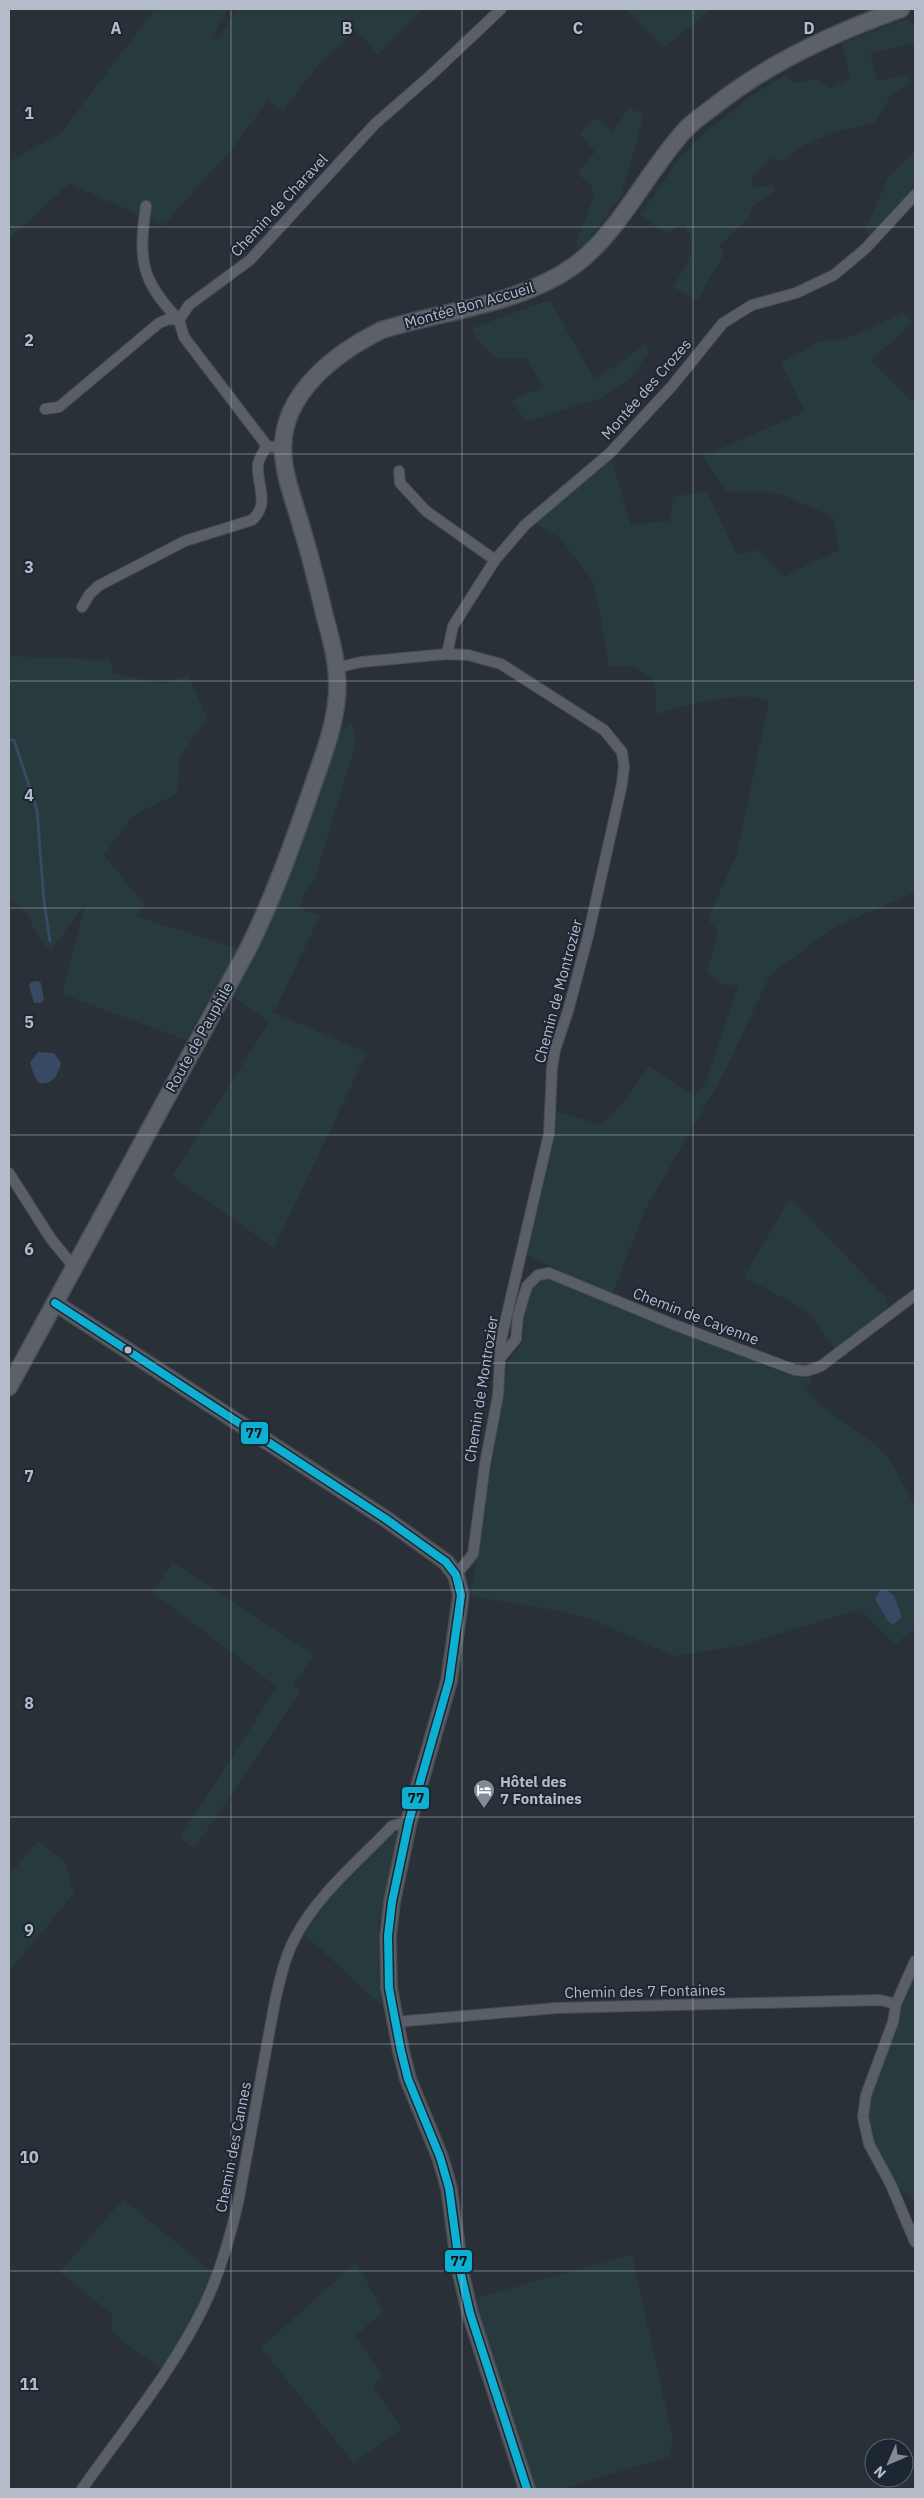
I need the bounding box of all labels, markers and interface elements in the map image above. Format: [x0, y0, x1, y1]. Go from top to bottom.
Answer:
text: A [111, 18, 122, 38]
text: B [342, 18, 353, 38]
text: C [573, 18, 583, 38]
text: D [803, 18, 815, 38]
text: 1 [24, 103, 34, 123]
street label: Chemin de Charavel [226, 149, 332, 261]
street label: Montée Bon Accueil [402, 277, 536, 333]
text: 2 [24, 330, 34, 350]
street label: Montée des Crozes [597, 335, 695, 443]
text: 3 [24, 557, 34, 577]
text: 4 [24, 785, 34, 805]
street label: Chemin de Montrozier [530, 917, 586, 1065]
street label: Route de Pauphile [161, 979, 237, 1095]
text: 5 [24, 1012, 34, 1032]
text: 6 [24, 1239, 34, 1259]
street label: Chemin de Cayenne [630, 1283, 762, 1349]
street label: Chemin de Montrozier [460, 1314, 502, 1464]
unlabelled marker [123, 1345, 133, 1355]
line badge: 77 [240, 1421, 269, 1445]
text: 77 [246, 1424, 262, 1442]
text: 7 [24, 1466, 34, 1486]
text: 8 [24, 1693, 34, 1713]
place label: Hôtel des 7 Fontaines [500, 1772, 582, 1808]
hotel icon: Hôtel des 7 Fontaines [472, 1778, 496, 1809]
line badge: 77 [401, 1786, 430, 1810]
text: 77 [408, 1789, 424, 1807]
text: 9 [24, 1920, 34, 1940]
street label: Chemin des 7 Fontaines [564, 1980, 726, 2002]
street label: Chemin des Cannes [211, 2080, 255, 2214]
text: 10 [19, 2147, 39, 2167]
line badge: 77 [444, 2249, 473, 2273]
text: 77 [451, 2252, 467, 2270]
text: 11 [19, 2374, 39, 2394]
north arrow [864, 2438, 914, 2488]
text: N [870, 2462, 890, 2482]

